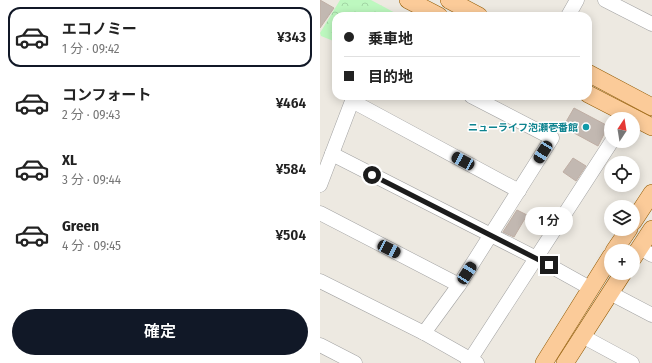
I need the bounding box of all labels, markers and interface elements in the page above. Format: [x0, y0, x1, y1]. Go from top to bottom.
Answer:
icon: car [14, 19, 50, 55]
text: エコノミー [62, 20, 137, 38]
text: ¥343 [277, 28, 306, 46]
text: 乗車地 [368, 30, 413, 48]
text: 1 分 · 09:42 [62, 41, 120, 56]
text: 目的地 [368, 68, 413, 86]
icon: car [14, 85, 50, 121]
text: コンフォート [62, 86, 152, 104]
text: ¥464 [276, 94, 306, 112]
text: 2 分 · 09:43 [62, 107, 120, 122]
north arrow [604, 112, 640, 148]
map controls [604, 112, 640, 280]
place label: ニューライフ泡瀬壱番館 [468, 122, 578, 134]
marker: ニューライフ泡瀬壱番館 [581, 122, 591, 132]
car [532, 139, 554, 165]
car [450, 150, 476, 172]
icon: car [14, 151, 50, 187]
text: XL [62, 151, 77, 169]
button: locate [604, 156, 640, 192]
text: ¥584 [276, 160, 306, 178]
route start [363, 166, 381, 184]
text: 3 分 · 09:44 [62, 172, 121, 187]
button: layers [604, 200, 640, 236]
callout: 1 分 [525, 207, 573, 235]
text: 1 分 [538, 213, 560, 228]
icon: car [14, 217, 50, 253]
text: Green [62, 217, 99, 235]
text: ¥504 [276, 226, 306, 244]
text: 4 分 · 09:45 [62, 238, 121, 253]
car [376, 238, 402, 260]
button: + [604, 244, 640, 280]
route end [540, 256, 558, 274]
car [455, 260, 479, 286]
button: 確定 [12, 309, 308, 355]

